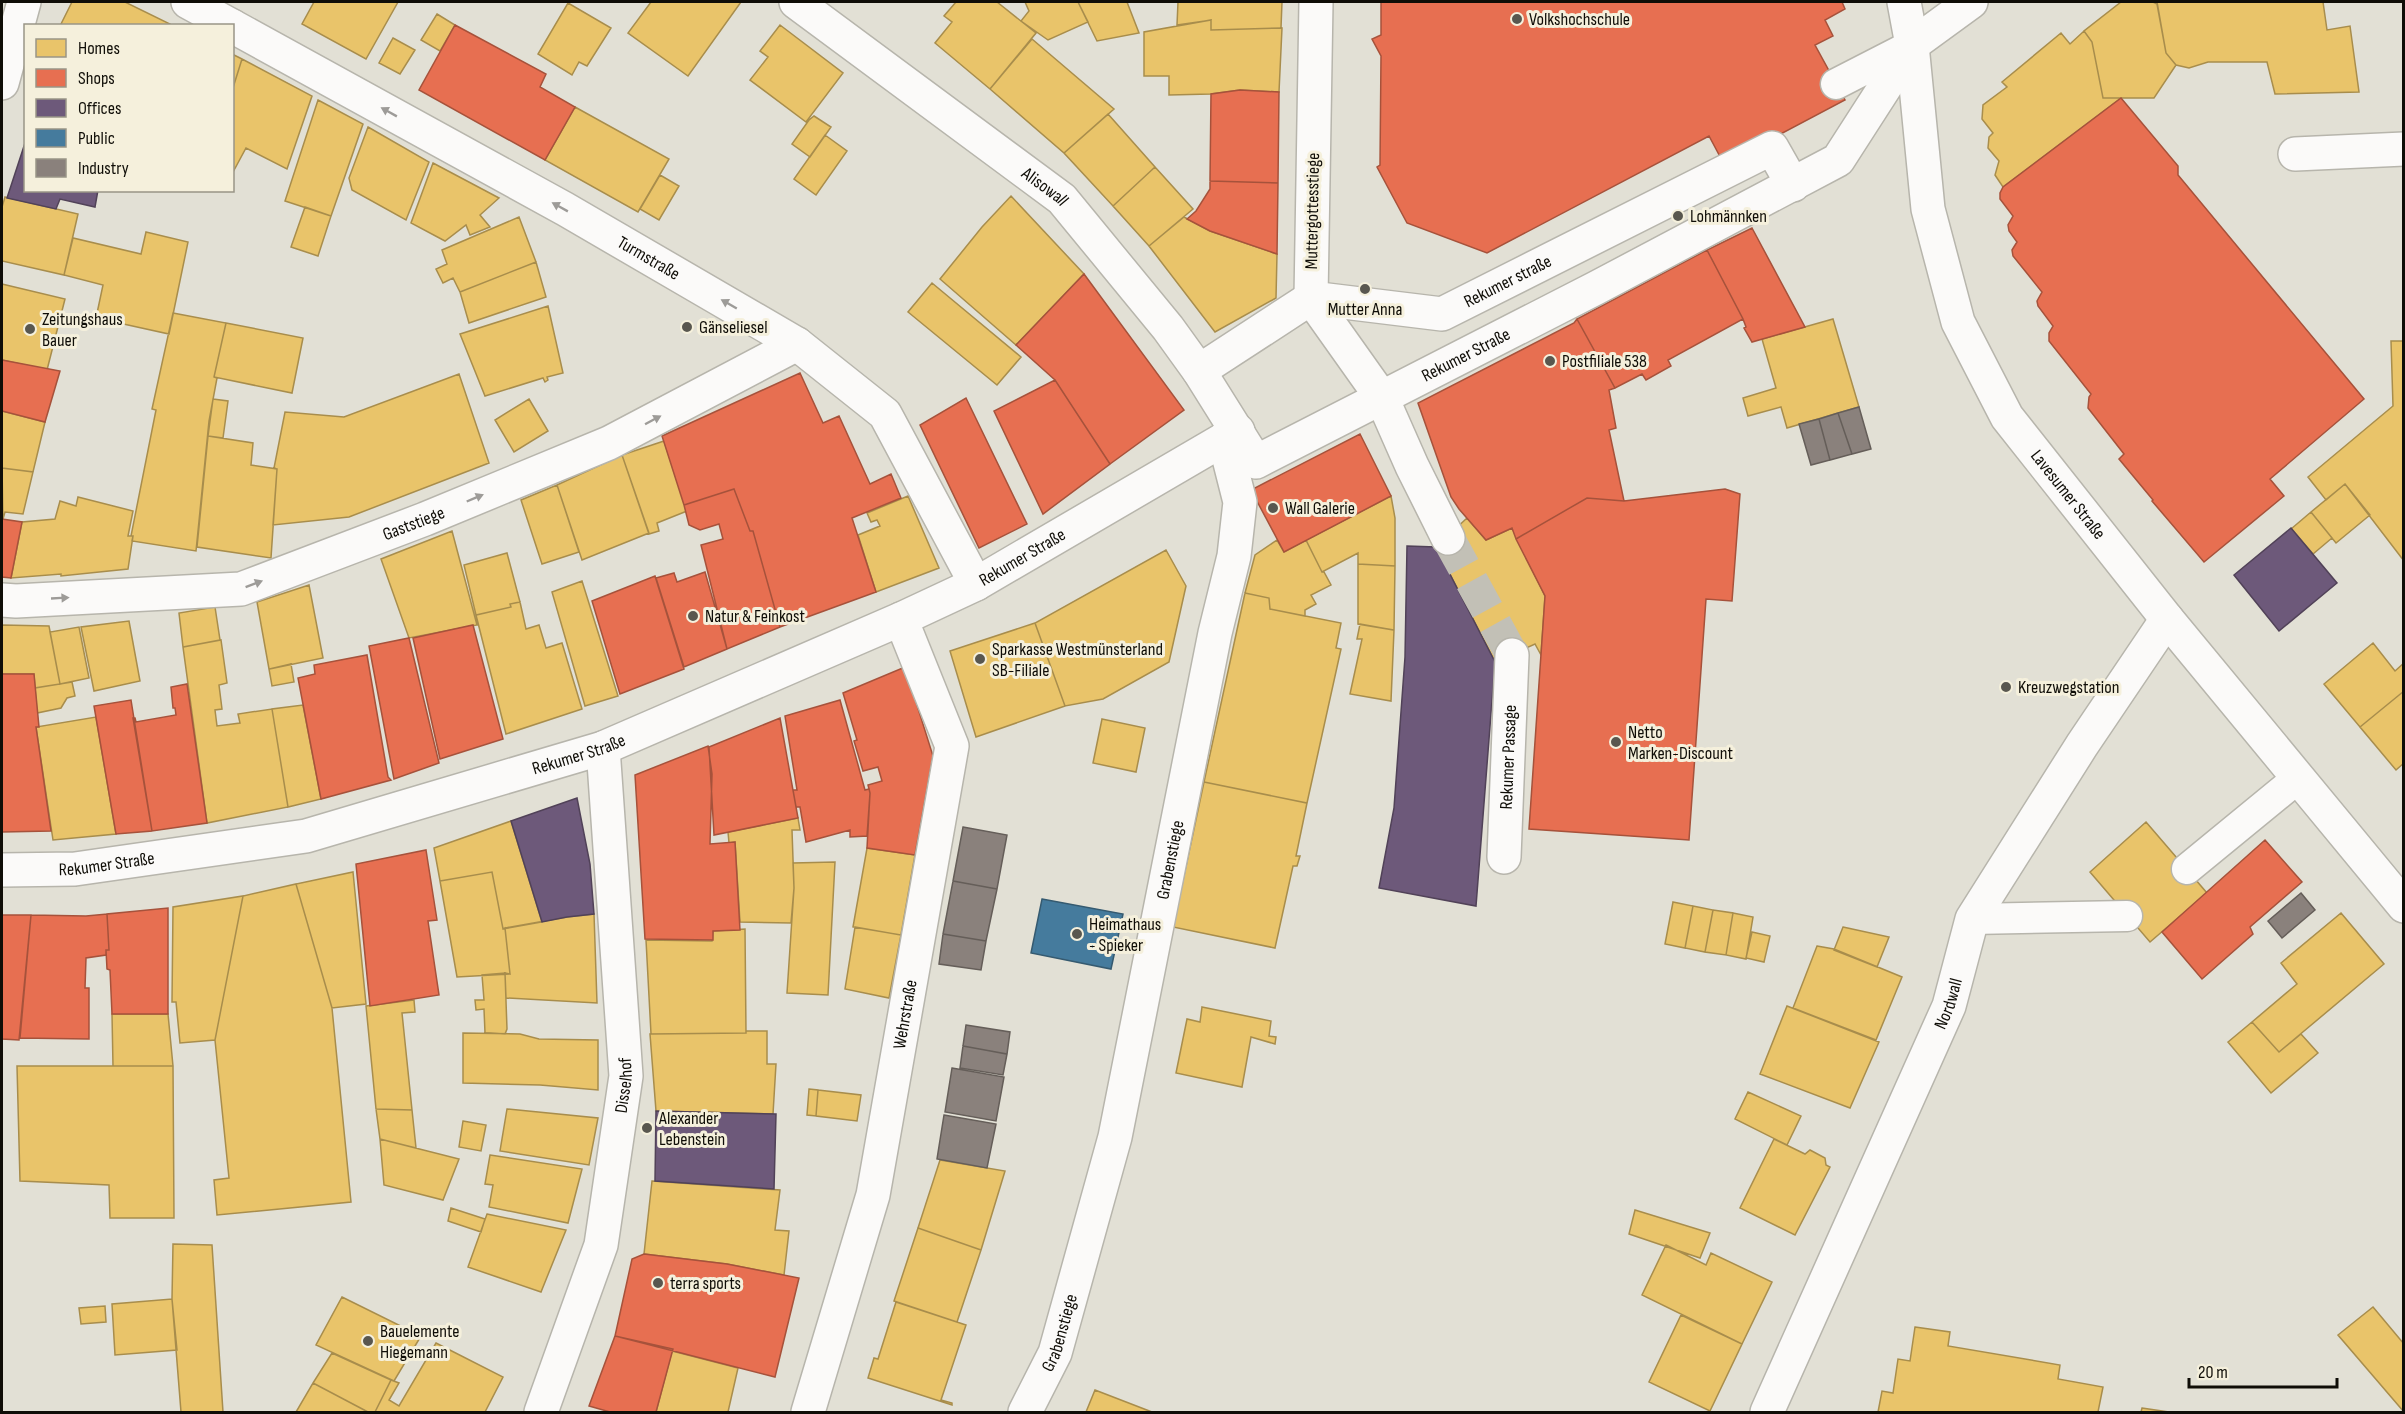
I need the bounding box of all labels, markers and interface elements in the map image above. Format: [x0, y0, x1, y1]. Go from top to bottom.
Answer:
place label: Volkshochschule [1529, 9, 1630, 30]
marker: Volkshochschule [1510, 12, 1524, 26]
legend [24, 24, 234, 192]
text: Homes [78, 38, 120, 59]
text: Shops [78, 68, 115, 89]
text: Offices [78, 98, 121, 119]
one-way arrow [380, 107, 397, 117]
text: Public [78, 128, 115, 149]
street label: Muttergottesstiege [1301, 152, 1324, 270]
text: Industry [78, 158, 129, 179]
street label: Alisowall [1017, 162, 1073, 210]
one-way arrow [552, 201, 568, 212]
place label: Lohmännken [1690, 206, 1767, 227]
marker: Lohmännken [1671, 209, 1685, 223]
street label: Turmstraße [614, 232, 684, 285]
street label: Rekumer straße [1460, 251, 1555, 312]
marker: Mutter Anna [1358, 282, 1372, 296]
one-way arrow [721, 299, 737, 310]
place label: Mutter Anna [1328, 299, 1402, 320]
place label: Zeitungshaus Bauer [42, 309, 123, 351]
place label: Gänseliesel [699, 317, 768, 338]
marker: Gänseliesel [680, 320, 694, 334]
marker: Zeitungshaus Bauer [23, 322, 37, 336]
street label: Rekumer Straße [1418, 324, 1514, 386]
place label: Postfiliale 538 [1562, 351, 1647, 372]
marker: Postfiliale 538 [1543, 354, 1557, 368]
one-way arrow [645, 415, 662, 425]
street label: Lavesumer Straße [2026, 446, 2110, 544]
one-way arrow [466, 493, 484, 503]
place label: Wall Galerie [1285, 498, 1355, 519]
marker: Wall Galerie [1266, 501, 1280, 515]
street label: Gaststiege [380, 502, 448, 545]
street label: Rekumer Straße [975, 524, 1069, 591]
one-way arrow [245, 579, 263, 588]
one-way arrow [50, 594, 69, 603]
place label: Natur & Feinkost [705, 606, 805, 627]
marker: Natur & Feinkost [686, 609, 700, 623]
place label: Sparkasse Westmünsterland SB-Filiale [992, 639, 1163, 681]
marker: Sparkasse Westmünsterland SB-Filiale [973, 652, 987, 666]
place label: Kreuzwegstation [2018, 677, 2119, 698]
marker: Kreuzwegstation [1999, 680, 2013, 694]
street label: Rekumer Passage [1496, 704, 1521, 810]
place label: Netto Marken-Discount [1628, 722, 1734, 764]
street label: Rekumer Straße [530, 730, 629, 779]
marker: Netto Marken-Discount [1609, 735, 1623, 749]
street label: Grabenstiege [1152, 818, 1189, 901]
street label: Rekumer Straße [59, 848, 156, 880]
place label: Heimathaus - Spieker [1089, 914, 1161, 956]
marker: Heimathaus - Spieker [1070, 927, 1084, 941]
street label: Nordwall [1930, 976, 1967, 1033]
street label: Wehrstraße [889, 978, 922, 1051]
street label: Disselhof [611, 1056, 637, 1114]
place label: Alexander Lebenstein [658, 1108, 725, 1150]
marker: Alexander Lebenstein [640, 1121, 654, 1135]
place label: terra sports [670, 1273, 741, 1294]
marker: terra sports [651, 1276, 665, 1290]
street label: Grabenstiege [1037, 1292, 1082, 1375]
place label: Bauelemente Hiegemann [380, 1321, 460, 1363]
marker: Bauelemente Hiegemann [361, 1334, 375, 1348]
scale bar [2189, 1351, 2338, 1389]
text: 20 m [2198, 1362, 2228, 1383]

